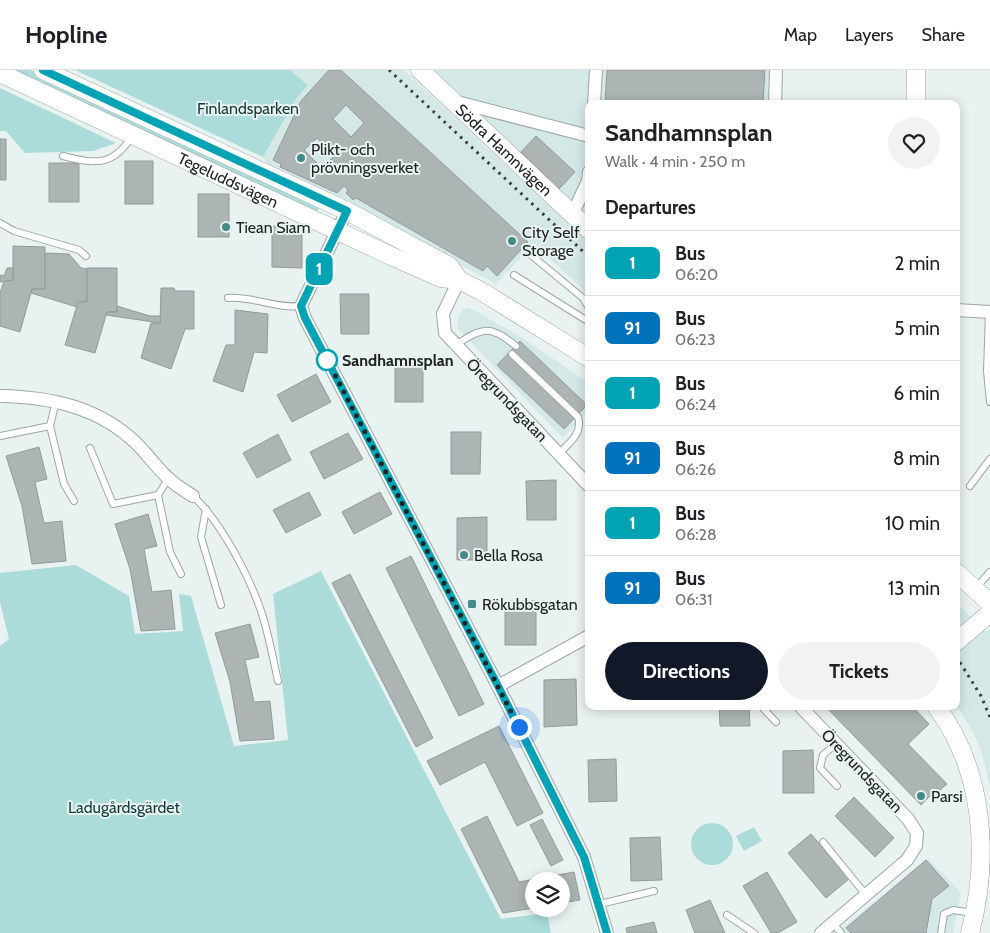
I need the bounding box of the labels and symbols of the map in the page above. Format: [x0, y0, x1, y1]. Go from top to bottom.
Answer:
park label: Finlandsparken [197, 99, 299, 118]
street label: Södra Hamnvägen [452, 100, 556, 200]
place label: Plikt- och prövningsverket [311, 140, 419, 177]
street label: Tegeluddsvägen [175, 148, 282, 212]
marker: Plikt- och prövningsverket [295, 152, 307, 164]
place label: Tiean Siam [236, 218, 311, 237]
marker: Tiean Siam [220, 221, 232, 233]
place label: City Self Storage [522, 223, 580, 260]
marker: City Self Storage [506, 235, 518, 247]
line badge: 1 [303, 253, 335, 285]
marker: Sandhamnsplan [316, 349, 338, 371]
place label: Sandhamnsplan [342, 351, 454, 370]
street label: Öregrundsgatan [462, 354, 552, 446]
place label: Bella Rosa [474, 546, 543, 565]
marker: Bella Rosa [458, 549, 470, 561]
place label: Rökubbsgatan [482, 595, 578, 614]
marker: Rökubbsgatan [466, 598, 478, 610]
your location [507, 715, 532, 740]
street label: Öregrundsgatan [817, 725, 907, 817]
place label: Parsi [931, 787, 963, 806]
marker: Parsi [915, 790, 927, 802]
park label: Ladugårdsgärdet [68, 798, 181, 817]

